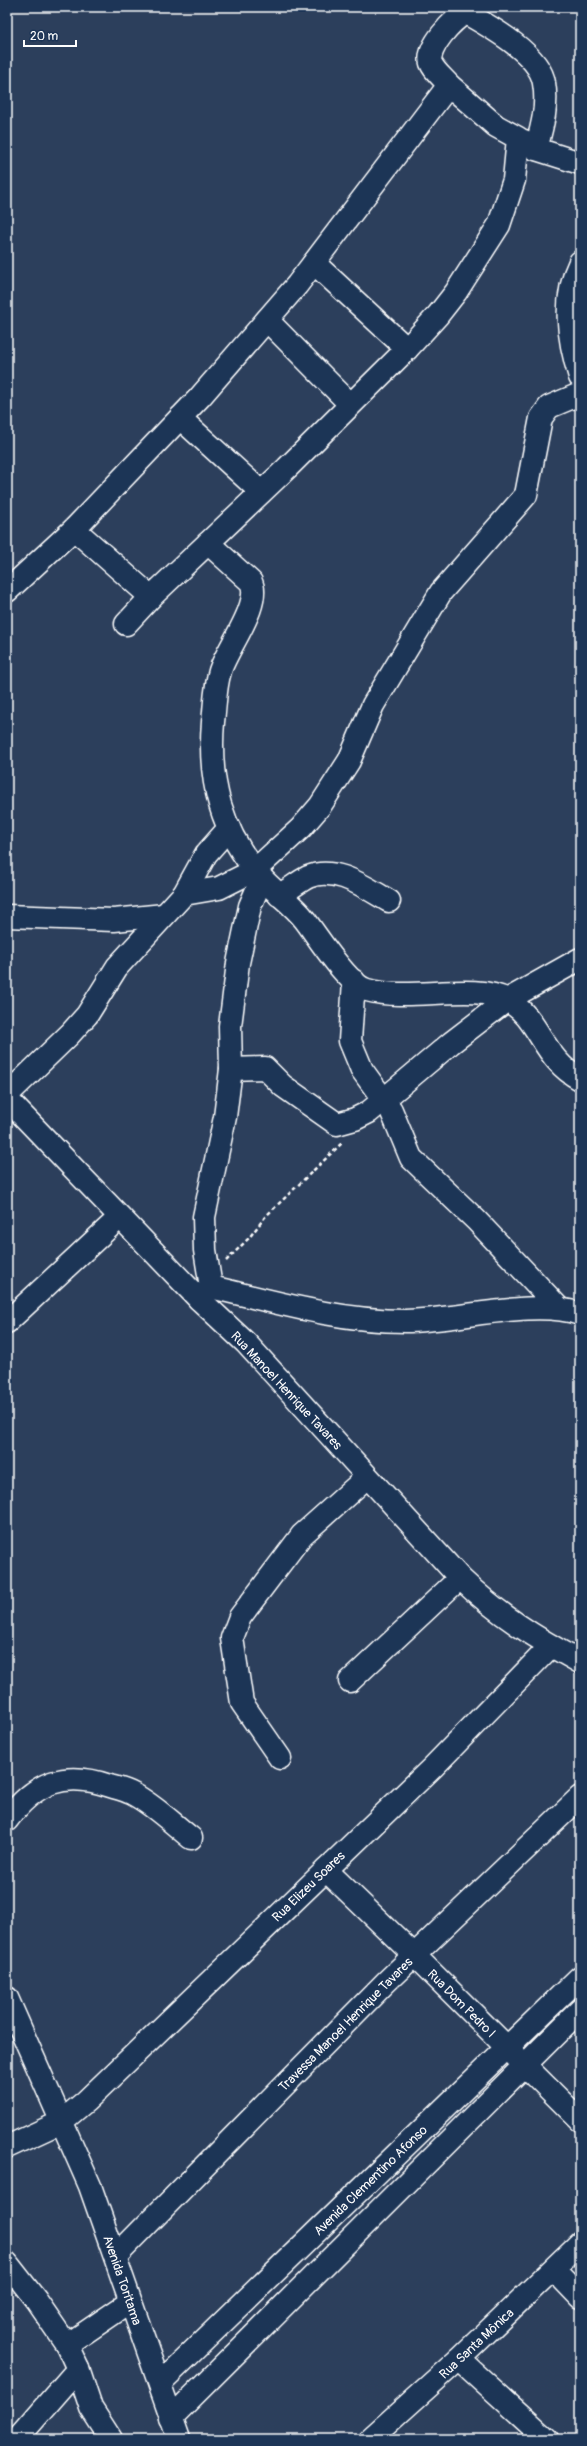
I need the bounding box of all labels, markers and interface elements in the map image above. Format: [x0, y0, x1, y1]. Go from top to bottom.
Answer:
scale bar [24, 22, 76, 48]
text: 20 m [30, 29, 59, 44]
street label: Rua Manoel Henrique Tavares [227, 1328, 345, 1453]
street label: Rua Elizeu Soares [269, 1848, 348, 1925]
street label: Travessa Manoel Henrique Tavares [275, 1954, 416, 2095]
street label: Rua Dom Pedro I [424, 1966, 499, 2041]
street label: Avenida Clementino Afonso [311, 2122, 431, 2239]
street label: Avenida Toritama [99, 2233, 145, 2327]
street label: Rua Santa Mônica [436, 2305, 517, 2382]

